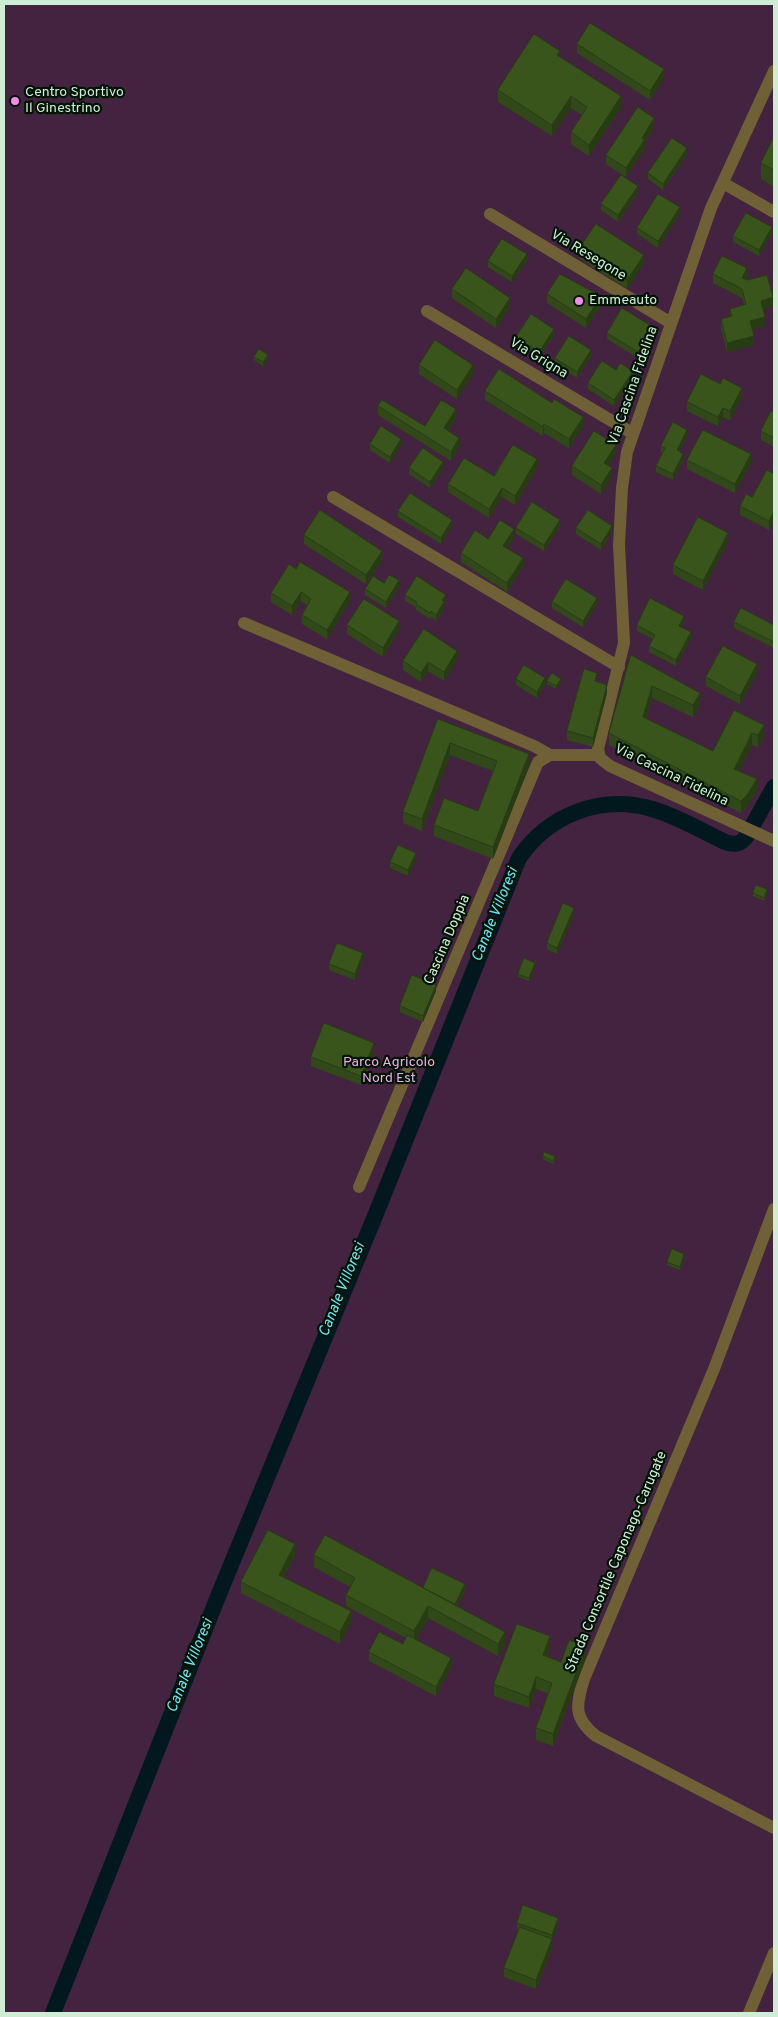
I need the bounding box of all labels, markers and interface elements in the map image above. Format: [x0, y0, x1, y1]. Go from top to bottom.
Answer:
place label: Centro Sportivo Il Ginestrino [25, 85, 124, 118]
marker: Centro Sportivo Il Ginestrino [9, 95, 21, 107]
street label: Via Resegone [547, 227, 629, 285]
place label: Emmeauto [589, 293, 657, 309]
marker: Emmeauto [573, 295, 585, 307]
street label: Via Cascina Fidelina [606, 324, 662, 448]
street label: Via Grigna [506, 335, 570, 383]
street label: Via Cascina Fidelina [611, 741, 731, 811]
water label: Canale Villoresi [469, 865, 523, 965]
street label: Cascina Doppia [422, 893, 474, 987]
park label: Parco Agricolo Nord Est [343, 1055, 435, 1088]
water label: Canale Villoresi [316, 1240, 370, 1340]
street label: Strada Consortile Caponago-Carugate [563, 1449, 671, 1675]
water label: Canale Villoresi [164, 1616, 218, 1716]

